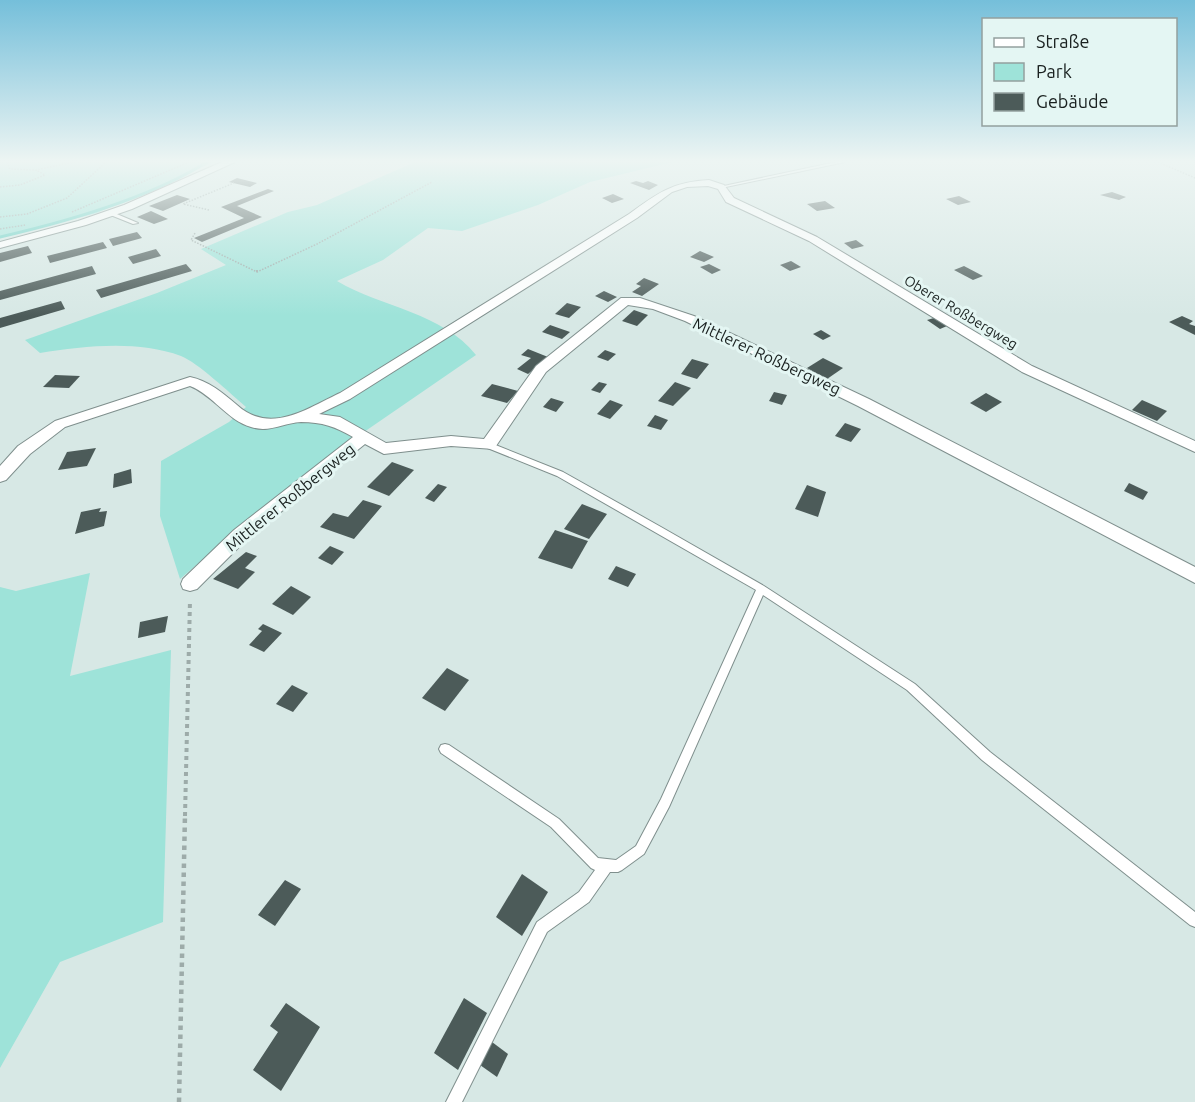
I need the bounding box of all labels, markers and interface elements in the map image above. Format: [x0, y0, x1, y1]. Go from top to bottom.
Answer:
legend [982, 18, 1177, 126]
text: Straße [1036, 31, 1089, 51]
text: Park [1036, 61, 1072, 81]
text: Gebäude [1036, 91, 1108, 111]
street label: Oberer Roßbergweg [901, 272, 1021, 352]
street label: Mittlerer Roßbergweg [690, 314, 844, 398]
street label: Mittlerer Roßbergweg [222, 439, 358, 555]

